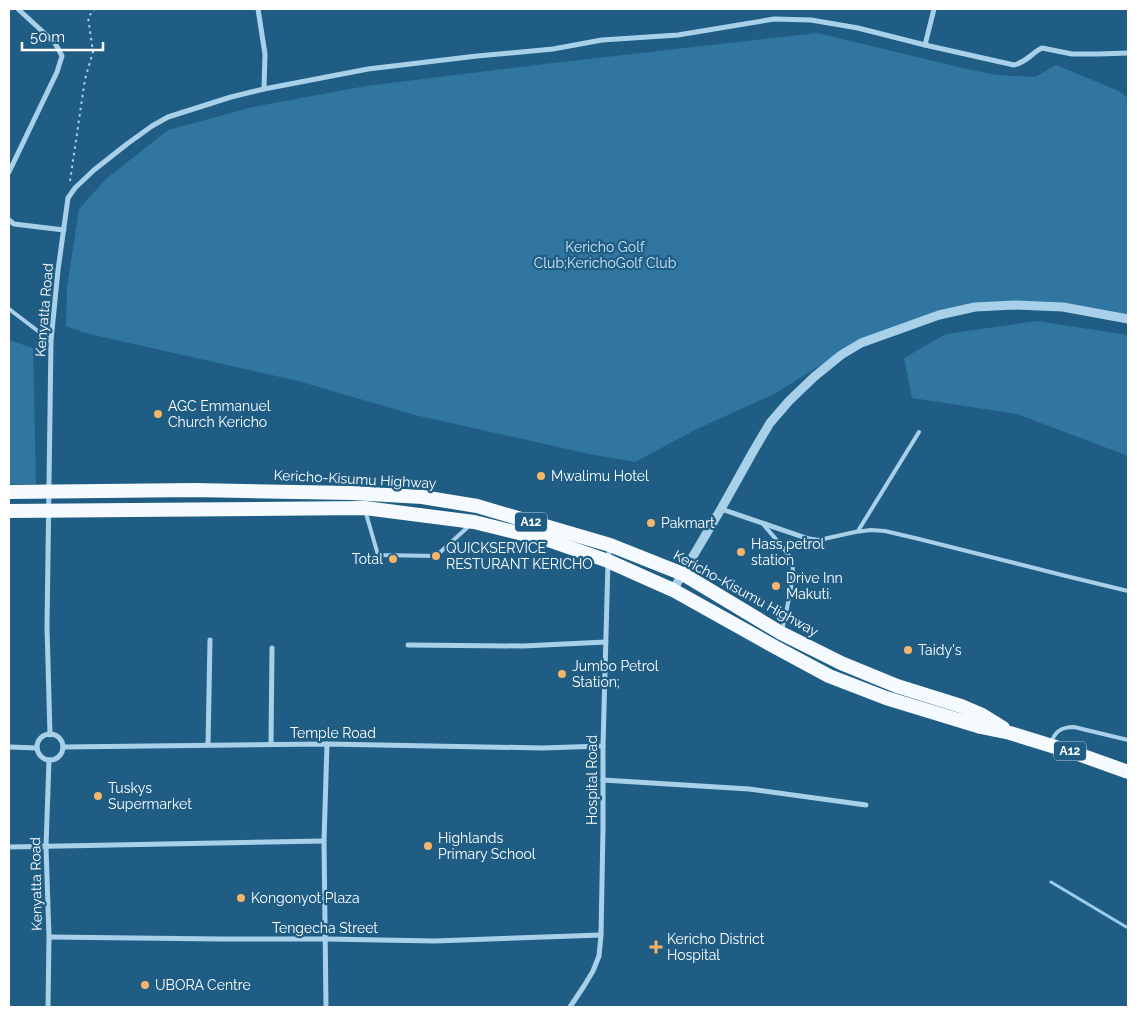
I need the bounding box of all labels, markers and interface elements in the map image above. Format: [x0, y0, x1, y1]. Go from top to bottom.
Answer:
scale bar [22, 20, 104, 52]
text: 50 m [30, 28, 65, 46]
park label: Kericho Golf Club;KerichoGolf Club [534, 239, 677, 271]
street label: Kenyatta Road [32, 263, 56, 357]
place label: AGC Emmanuel Church Kericho [168, 398, 271, 430]
marker: AGC Emmanuel Church Kericho [152, 408, 164, 420]
street label: Kericho-Kisumu Highway [273, 467, 437, 491]
place label: Mwalimu Hotel [551, 468, 649, 484]
marker: Mwalimu Hotel [535, 470, 547, 482]
road number: A12 [515, 512, 547, 532]
place label: Pakmart [661, 515, 715, 531]
marker: Pakmart [645, 517, 657, 529]
place label: Hass petrol station [751, 536, 824, 568]
place label: QUICKSERVICE RESTURANT KERICHO [446, 540, 593, 572]
marker: Hass petrol station [735, 546, 747, 558]
street label: Kericho-Kisumu Highway [671, 547, 821, 640]
marker: QUICKSERVICE RESTURANT KERICHO [430, 550, 442, 562]
place label: Total [352, 551, 383, 567]
marker: Total [387, 553, 399, 565]
place label: Drive Inn Makuti. [786, 570, 843, 602]
marker: Drive Inn Makuti. [770, 580, 782, 592]
place label: Taidy's [918, 642, 962, 658]
marker: Taidy's [902, 644, 914, 656]
place label: Jumbo Petrol Station; [572, 658, 659, 690]
marker: Jumbo Petrol Station; [556, 668, 568, 680]
street label: Temple Road [290, 725, 376, 741]
street label: Hospital Road [584, 735, 600, 825]
road number: A12 [1054, 741, 1086, 760]
place label: Tuskys Supermarket [108, 780, 192, 812]
marker: Tuskys Supermarket [92, 790, 104, 802]
place label: Highlands Primary School [438, 830, 536, 862]
street label: Kenyatta Road [27, 837, 45, 931]
marker: Highlands Primary School [422, 840, 434, 852]
place label: Kongonyot Plaza [251, 890, 360, 906]
marker: Kongonyot Plaza [235, 892, 247, 904]
street label: Tengecha Street [272, 920, 378, 936]
place label: Kericho District Hospital [667, 931, 765, 963]
marker: Kericho District Hospital [649, 940, 663, 954]
place label: UBORA Centre [155, 977, 251, 993]
marker: UBORA Centre [139, 979, 151, 991]

